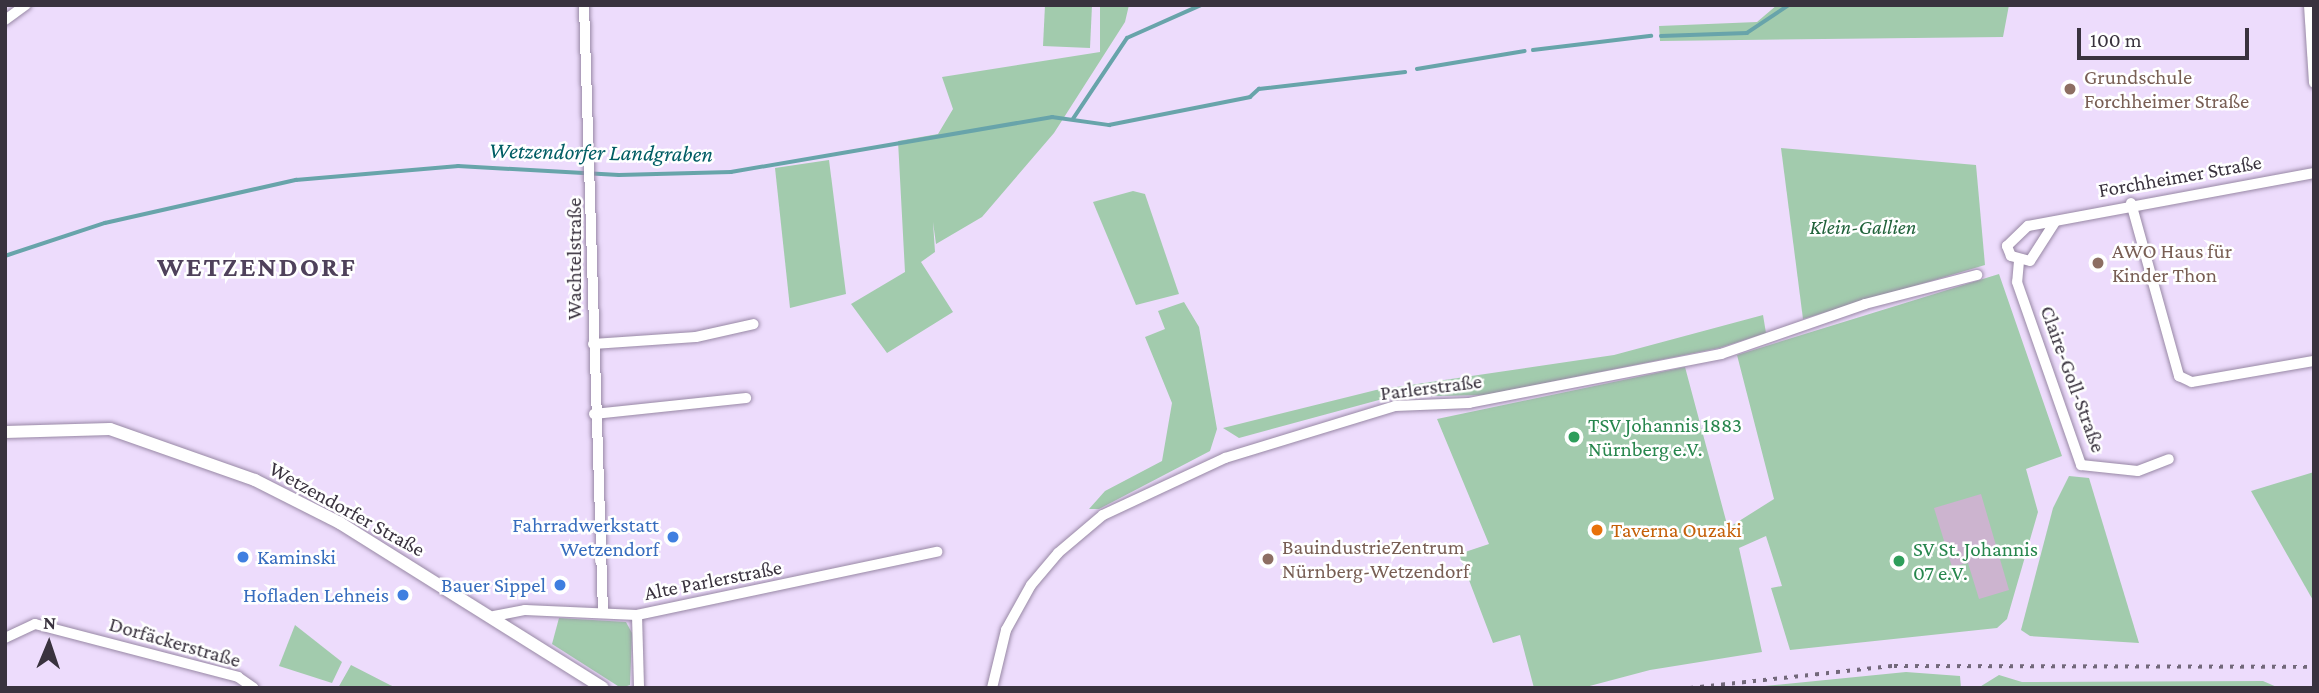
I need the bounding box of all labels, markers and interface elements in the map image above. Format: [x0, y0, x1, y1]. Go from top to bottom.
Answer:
scale bar [2081, 14, 2252, 58]
text: 100 m [2090, 28, 2142, 52]
place label: Grundschule Forchheimer Straße [2084, 64, 2249, 114]
marker: Grundschule Forchheimer Straße [2062, 81, 2078, 97]
water label: Wetzendorfer Landgraben [489, 136, 713, 168]
street label: Forchheimer Straße [2096, 149, 2264, 203]
street label: Wachtelstraße [561, 198, 587, 320]
park label: Klein-Gallien [1810, 214, 1916, 240]
place label: AWO Haus für Kinder Thon [2112, 238, 2232, 288]
district label: WETZENDORF [158, 250, 356, 284]
marker: AWO Haus für Kinder Thon [2090, 255, 2106, 271]
street label: Claire-Goll-Straße [2035, 302, 2111, 456]
street label: Parlerstraße [1379, 368, 1483, 406]
place label: TSV Johannis 1883 Nürnberg e.V. [1588, 412, 1742, 462]
marker: TSV Johannis 1883 Nürnberg e.V. [1566, 429, 1582, 445]
street label: Wetzendorfer Straße [265, 456, 429, 562]
place label: Fahrradwerkstatt Wetzendorf [512, 512, 659, 562]
place label: Taverna Ouzaki [1611, 517, 1742, 543]
marker: Taverna Ouzaki [1589, 522, 1605, 538]
marker: Fahrradwerkstatt Wetzendorf [665, 529, 681, 545]
place label: BauindustrieZentrum Nürnberg-Wetzendorf [1282, 534, 1469, 584]
place label: SV St. Johannis 07 e.V. [1913, 536, 2038, 586]
place label: Kaminski [257, 544, 336, 570]
marker: Kaminski [235, 549, 251, 565]
marker: BauindustrieZentrum Nürnberg-Wetzendorf [1260, 551, 1276, 567]
marker: SV St. Johannis 07 e.V. [1891, 553, 1907, 569]
street label: Alte Parlerstraße [642, 554, 784, 606]
place label: Bauer Sippel [441, 572, 546, 598]
marker: Bauer Sippel [552, 577, 568, 593]
place label: Hofladen Lehneis [243, 582, 389, 608]
marker: Hofladen Lehneis [395, 587, 411, 603]
north arrow [14, 609, 84, 679]
street label: Dorfäckerstraße [106, 611, 244, 673]
text: N [43, 612, 57, 633]

